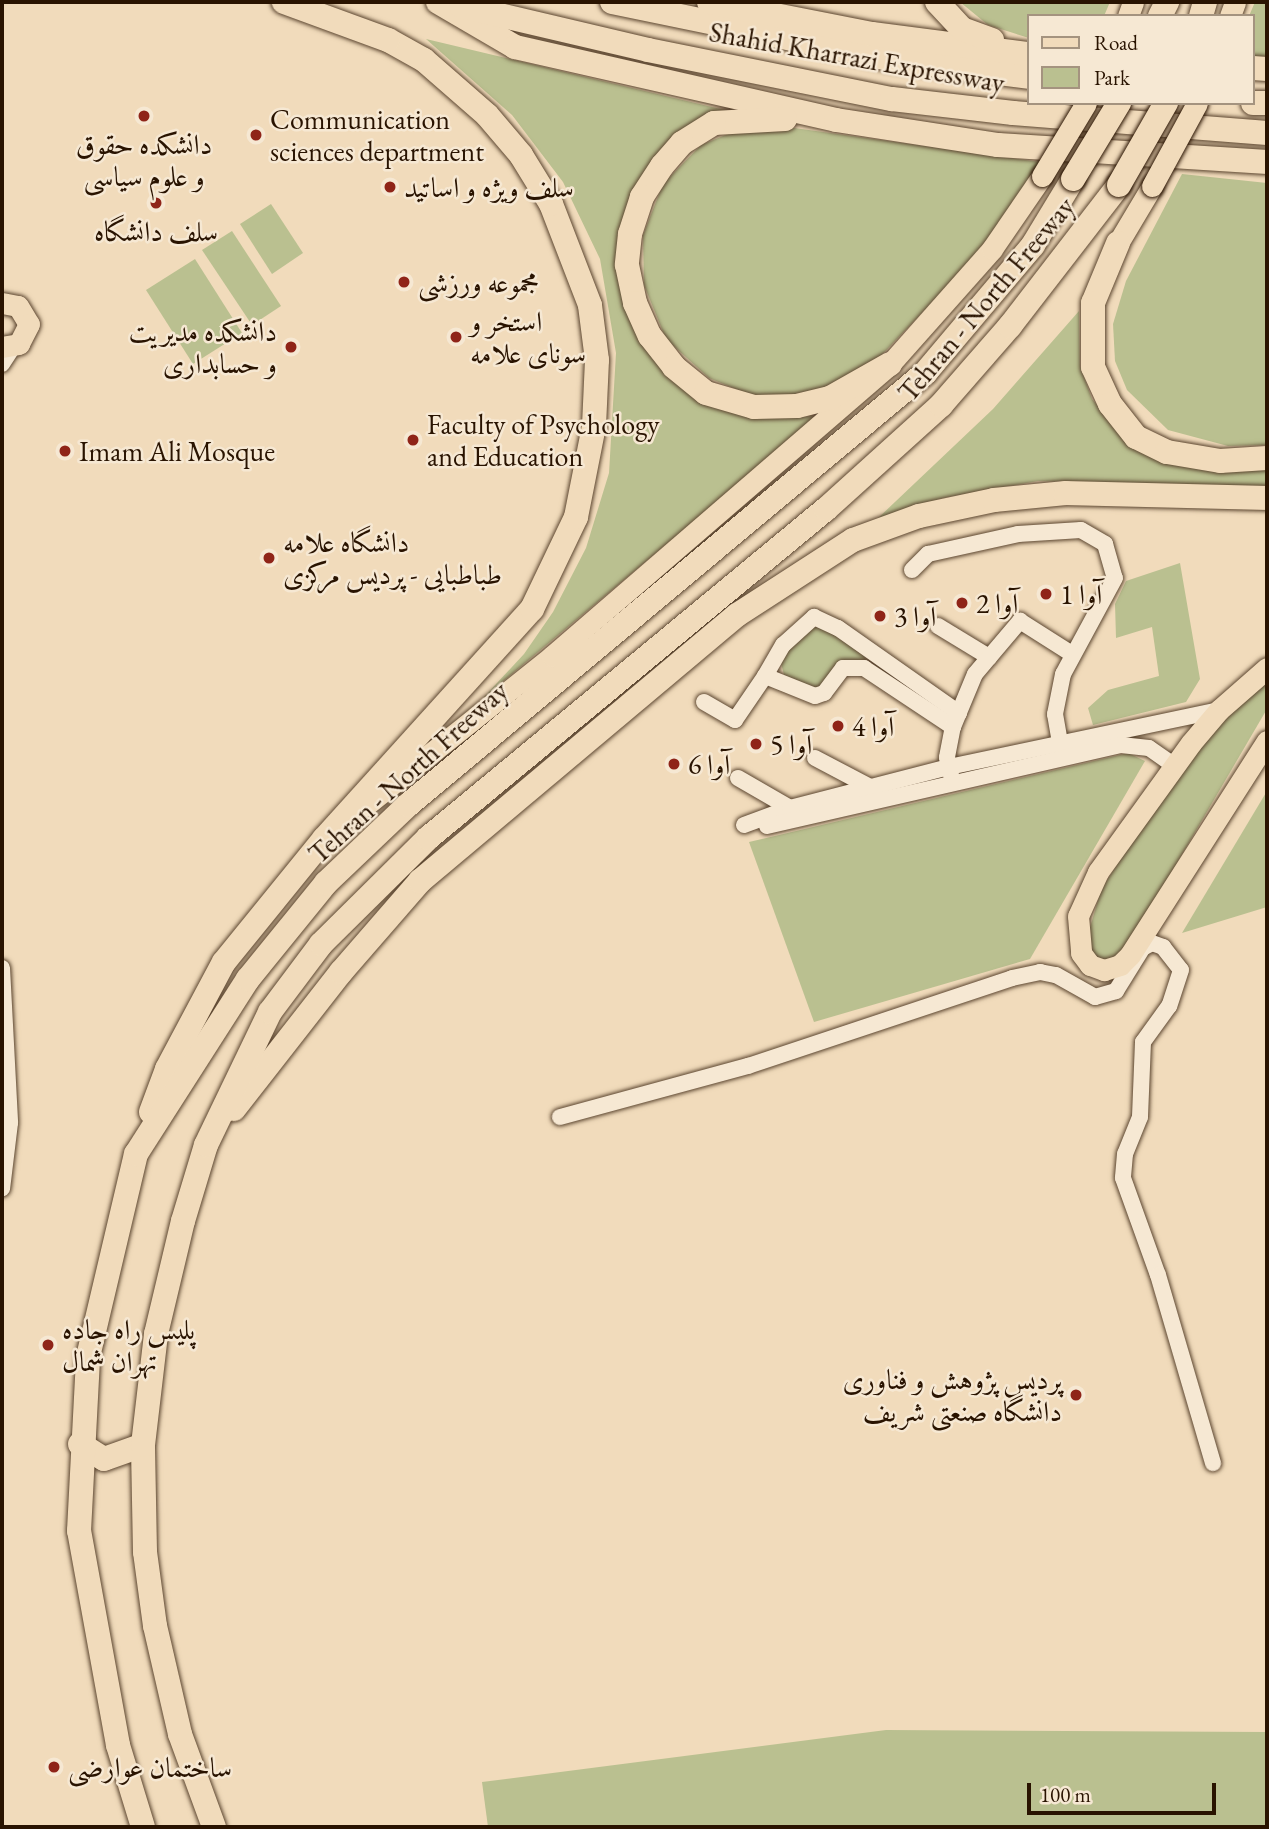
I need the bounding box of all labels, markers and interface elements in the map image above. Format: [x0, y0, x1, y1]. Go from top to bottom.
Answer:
street label: Shahid Kharrazi Expressway [707, 14, 1007, 100]
legend [1028, 14, 1255, 105]
text: Road [1094, 29, 1138, 56]
text: Park [1094, 64, 1130, 91]
place label: Communication sciences department [270, 102, 484, 168]
marker: دانشکده حقوق و علوم سیاسی [136, 108, 152, 124]
place label: دانشکده حقوق و علوم سیاسی [76, 127, 212, 193]
marker: Communication sciences department [248, 127, 264, 143]
place label: سلف ویژه و اساتید [404, 170, 574, 204]
marker: سلف ویژه و اساتید [382, 179, 398, 195]
street label: Tehran - North Freeway [891, 190, 1081, 408]
marker: سلف دانشگاه [148, 195, 164, 211]
place label: سلف دانشگاه [94, 214, 218, 248]
place label: مجموعه ورزشی [418, 265, 539, 299]
marker: مجموعه ورزشی [396, 274, 412, 290]
place label: استخر و سونای علامه [470, 304, 586, 370]
place label: دانشکده مدیریت و حسابداری [129, 314, 277, 380]
marker: استخر و سونای علامه [448, 329, 464, 345]
marker: دانشکده مدیریت و حسابداری [283, 339, 299, 355]
place label: Faculty of Psychology and Education [427, 407, 660, 473]
marker: Faculty of Psychology and Education [405, 432, 421, 448]
place label: Imam Ali Mosque [79, 434, 275, 468]
marker: Imam Ali Mosque [57, 443, 73, 459]
place label: دانشگاه علامه طباطبایی - پردیس مرکزی [283, 525, 502, 591]
marker: دانشگاه علامه طباطبایی - پردیس مرکزی [261, 550, 277, 566]
place label: آوا 1 [1060, 577, 1102, 611]
place label: آوا 2 [976, 586, 1018, 620]
marker: آوا 1 [1038, 586, 1054, 602]
marker: آوا 2 [954, 595, 970, 611]
place label: آوا 3 [894, 599, 936, 633]
marker: آوا 3 [872, 608, 888, 624]
street label: Tehran - North Freeway [301, 674, 515, 870]
place label: آوا 4 [852, 709, 894, 743]
marker: آوا 4 [830, 718, 846, 734]
place label: آوا 5 [770, 727, 812, 761]
marker: آوا 5 [748, 736, 764, 752]
place label: آوا 6 [688, 747, 730, 781]
marker: آوا 6 [666, 756, 682, 772]
place label: پلیس راه جاده تهران شمال [62, 1312, 195, 1378]
marker: پلیس راه جاده تهران شمال [40, 1337, 56, 1353]
place label: پردیس پژوهش و فناوری دانشگاه صنعتی شریف [842, 1362, 1062, 1428]
marker: پردیس پژوهش و فناوری دانشگاه صنعتی شریف [1068, 1387, 1084, 1403]
place label: ساختمان عوارضی [68, 1750, 232, 1784]
marker: ساختمان عوارضی [46, 1759, 62, 1775]
scale bar [1031, 1770, 1220, 1814]
text: 100 m [1040, 1781, 1091, 1808]

